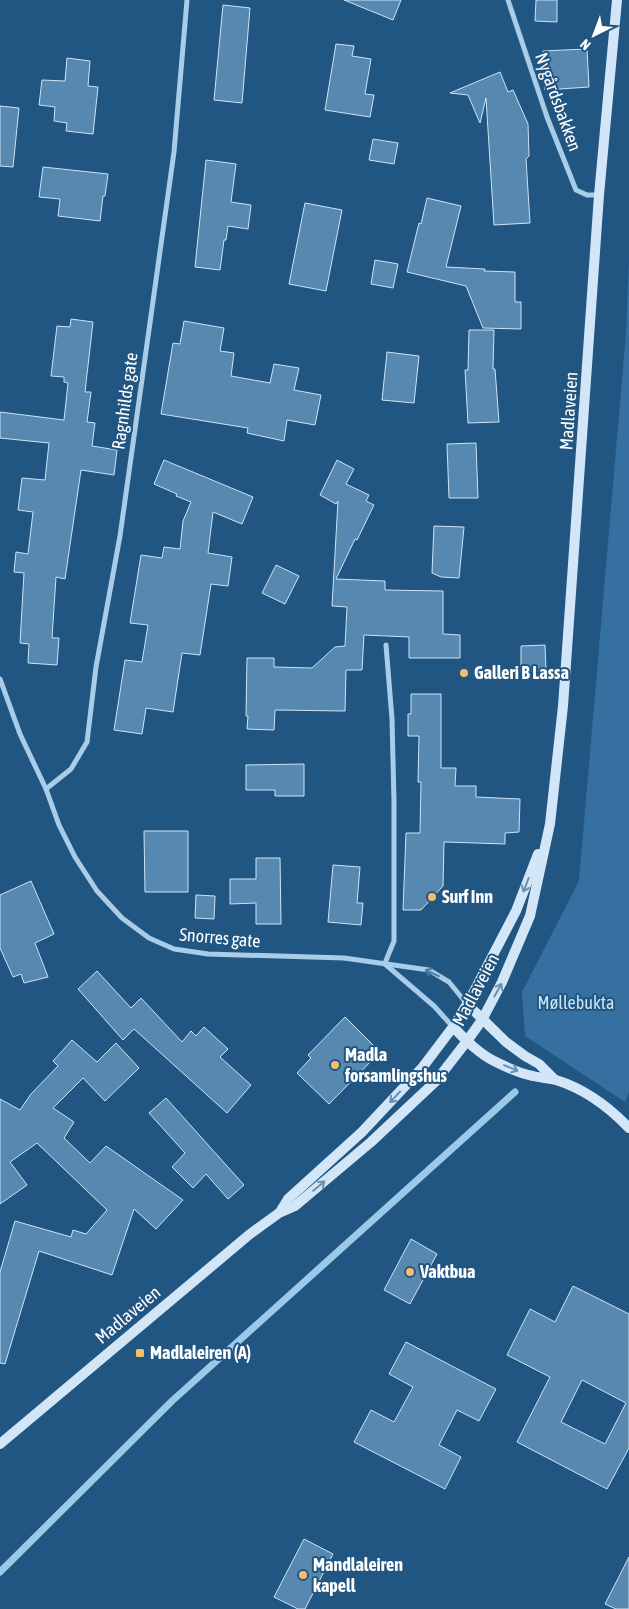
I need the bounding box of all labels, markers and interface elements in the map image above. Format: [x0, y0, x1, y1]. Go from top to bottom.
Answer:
north arrow [569, 10, 619, 60]
text: N [577, 36, 594, 53]
street label: Nygårdsbakken [531, 50, 586, 154]
street label: Ragnhilds gate [107, 351, 142, 451]
street label: Madlaveien [555, 371, 582, 451]
place label: Galleri B Lassa [474, 662, 569, 683]
marker: Galleri B Lassa [458, 667, 470, 679]
one-way arrow [521, 877, 530, 892]
place label: Surf Inn [442, 886, 493, 907]
marker: Surf Inn [426, 891, 438, 903]
street label: Snorres gate [179, 923, 261, 952]
street label: Madlaveien [448, 950, 503, 1029]
one-way arrow [425, 968, 440, 977]
one-way arrow [494, 983, 503, 998]
park label: Møllebukta [538, 992, 614, 1013]
place label: Madla forsamlingshus [344, 1044, 448, 1086]
marker: Madla forsamlingshus [329, 1059, 341, 1071]
one-way arrow [503, 1064, 518, 1074]
one-way arrow [389, 1090, 401, 1103]
one-way arrow [312, 1180, 325, 1191]
place label: Vaktbua [419, 1261, 475, 1282]
marker: Vaktbua [404, 1266, 416, 1278]
street label: Madlaveien [91, 1281, 165, 1348]
place label: Madlaleiren (A) [150, 1342, 251, 1363]
marker: Madlaleiren (A) [134, 1347, 146, 1359]
place label: Mandlaleiren kapell [313, 1554, 403, 1596]
marker: Mandlaleiren kapell [297, 1569, 309, 1581]

